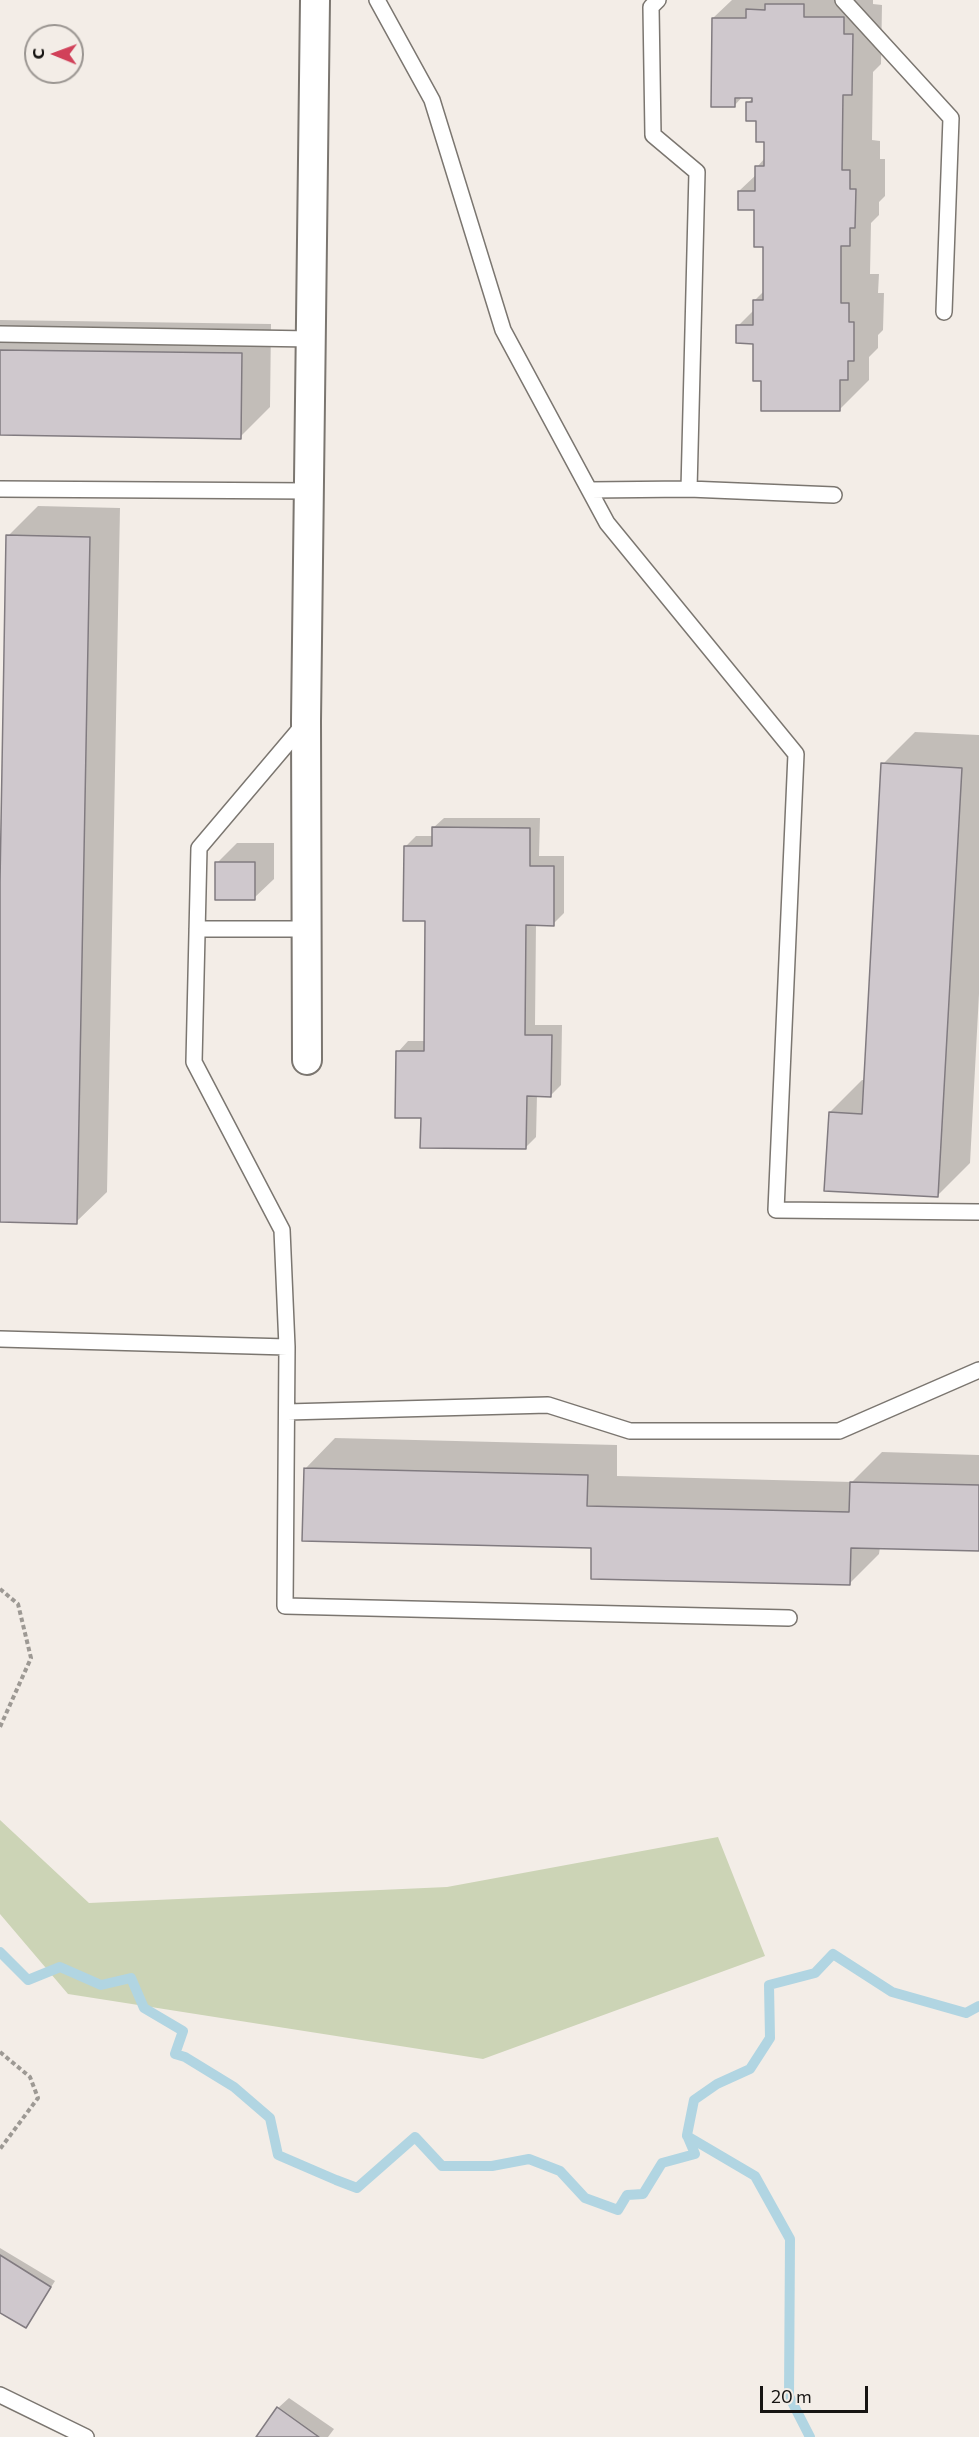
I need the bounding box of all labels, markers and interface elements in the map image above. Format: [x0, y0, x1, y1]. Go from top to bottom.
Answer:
north arrow [24, 24, 84, 84]
text: С [28, 48, 47, 59]
scale bar [763, 2374, 871, 2412]
text: 20 m [771, 2385, 812, 2407]

